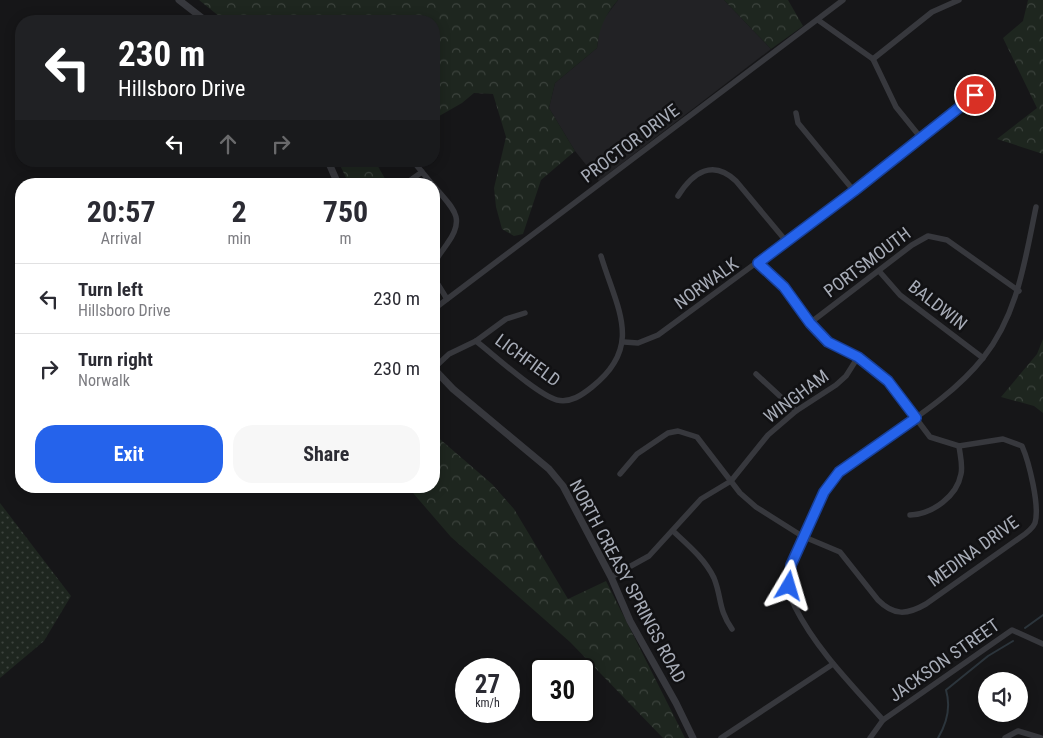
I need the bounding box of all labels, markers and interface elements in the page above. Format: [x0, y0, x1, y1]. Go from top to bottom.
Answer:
text: 230 m [118, 34, 205, 75]
icon: left [35, 35, 100, 100]
pin [954, 74, 996, 116]
text: Hillsboro Drive [118, 76, 245, 101]
icon: arrive [961, 81, 989, 109]
street label: PROCTOR DRIVE [577, 99, 683, 187]
icon: left [161, 130, 189, 158]
icon: ahead [214, 130, 242, 158]
icon: right [267, 130, 295, 158]
text: 20:57 [87, 194, 156, 229]
text: 2 [232, 194, 247, 229]
text: 750 [323, 194, 368, 229]
street label: PORTSMOUTH [819, 223, 915, 301]
text: Arrival [101, 229, 142, 248]
text: min [227, 229, 251, 248]
text: m [339, 229, 351, 248]
street label: NORWALK [670, 253, 742, 313]
street label: BALDWIN [905, 276, 971, 334]
text: Turn left [78, 278, 143, 301]
icon: left [35, 285, 63, 313]
text: 230 m [373, 287, 420, 310]
text: Hillsboro Drive [78, 301, 171, 320]
street label: LICHFIELD [491, 329, 565, 391]
text: Turn right [78, 348, 153, 371]
icon: right [35, 355, 63, 383]
text: 230 m [373, 357, 420, 380]
street label: WINGHAM [760, 365, 832, 427]
text: Norwalk [78, 371, 130, 390]
button: Exit [35, 425, 223, 483]
button: Share [233, 425, 420, 483]
street label: NORTH CREASY SPRINGS ROAD [565, 476, 691, 686]
street label: MEDINA DRIVE [924, 511, 1022, 591]
position arrow [762, 559, 814, 611]
street label: JACKSON STREET [885, 614, 1003, 706]
speed limit sign: 30 [530, 658, 595, 723]
text: 27 [475, 670, 500, 699]
map controls [978, 672, 1028, 722]
button: sound [978, 672, 1028, 722]
text: km/h [475, 696, 500, 710]

